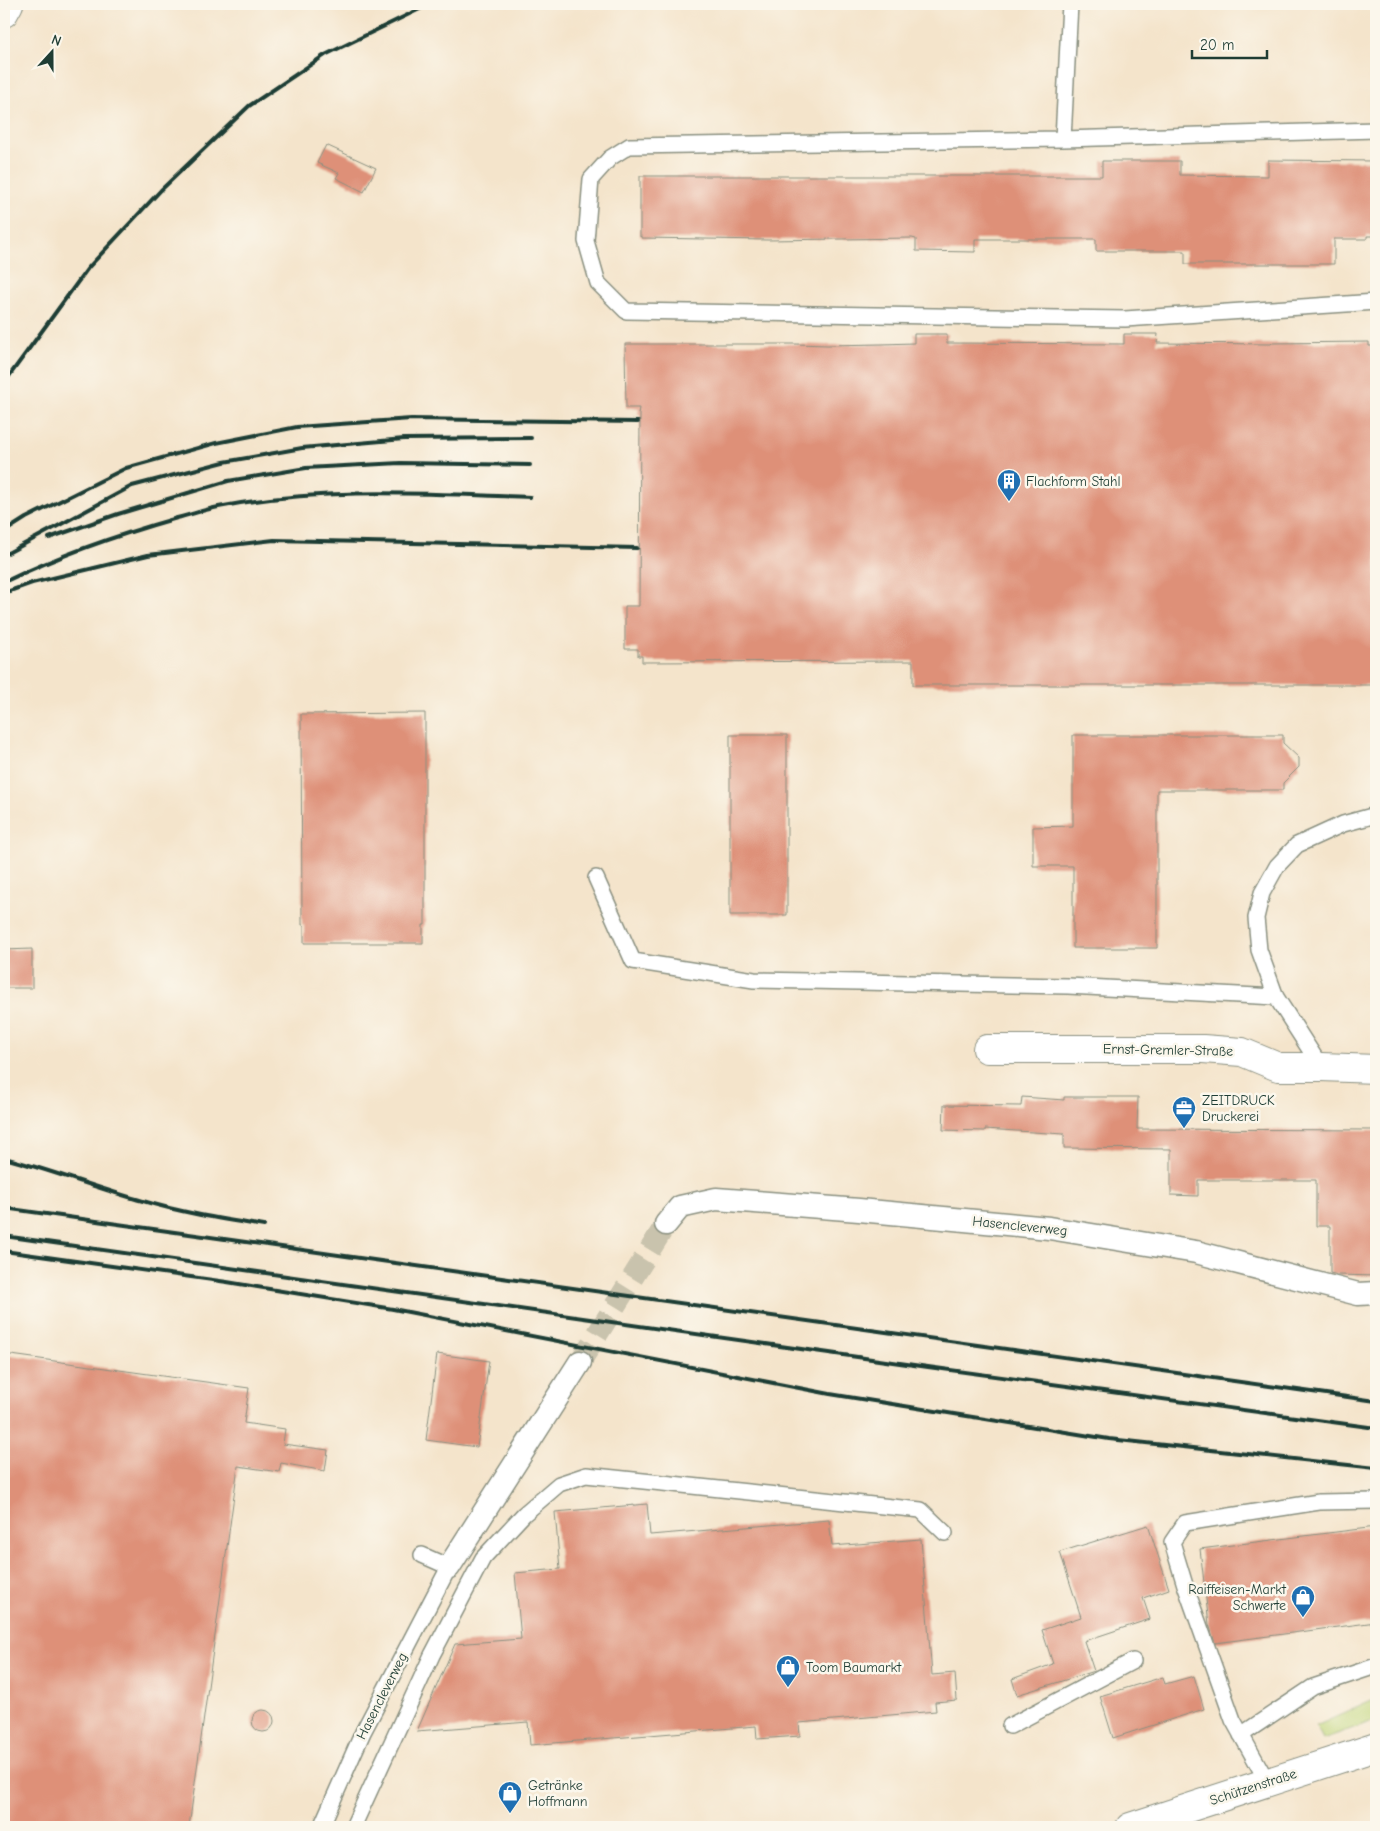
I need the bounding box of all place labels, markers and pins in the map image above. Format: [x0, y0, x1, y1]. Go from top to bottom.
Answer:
building icon: Flachform Stahl [996, 468, 1022, 502]
place label: Flachform Stahl [1026, 473, 1121, 490]
place label: ZEITDRUCK Druckerei [1202, 1092, 1275, 1125]
office icon: ZEITDRUCK Druckerei [1171, 1095, 1197, 1129]
place label: Raiffeisen-Markt Schwerte [1188, 1581, 1287, 1614]
shop icon: Raiffeisen-Markt Schwerte [1290, 1584, 1316, 1618]
shop icon: Toom Baumarkt [775, 1654, 801, 1688]
place label: Toom Baumarkt [806, 1659, 902, 1676]
place label: Getränke Hoffmann [528, 1777, 588, 1810]
shop icon: Getränke Hoffmann [497, 1780, 523, 1814]

